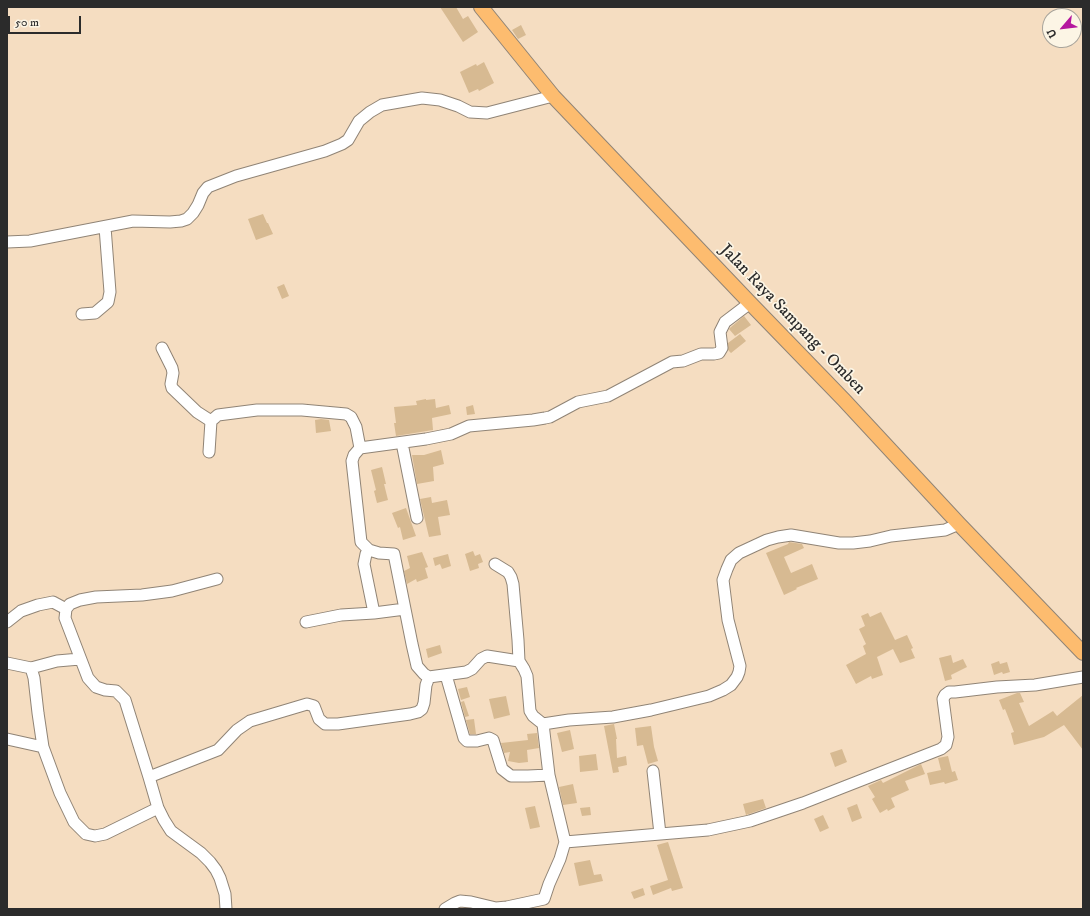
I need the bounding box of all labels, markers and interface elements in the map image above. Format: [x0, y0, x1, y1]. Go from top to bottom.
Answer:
scale bar [10, 8, 83, 34]
north arrow [1042, 8, 1082, 48]
text: 50 m [15, 15, 39, 30]
text: U [1044, 26, 1060, 40]
street label: Jalan Raya Sampang - Omben [715, 241, 869, 399]

